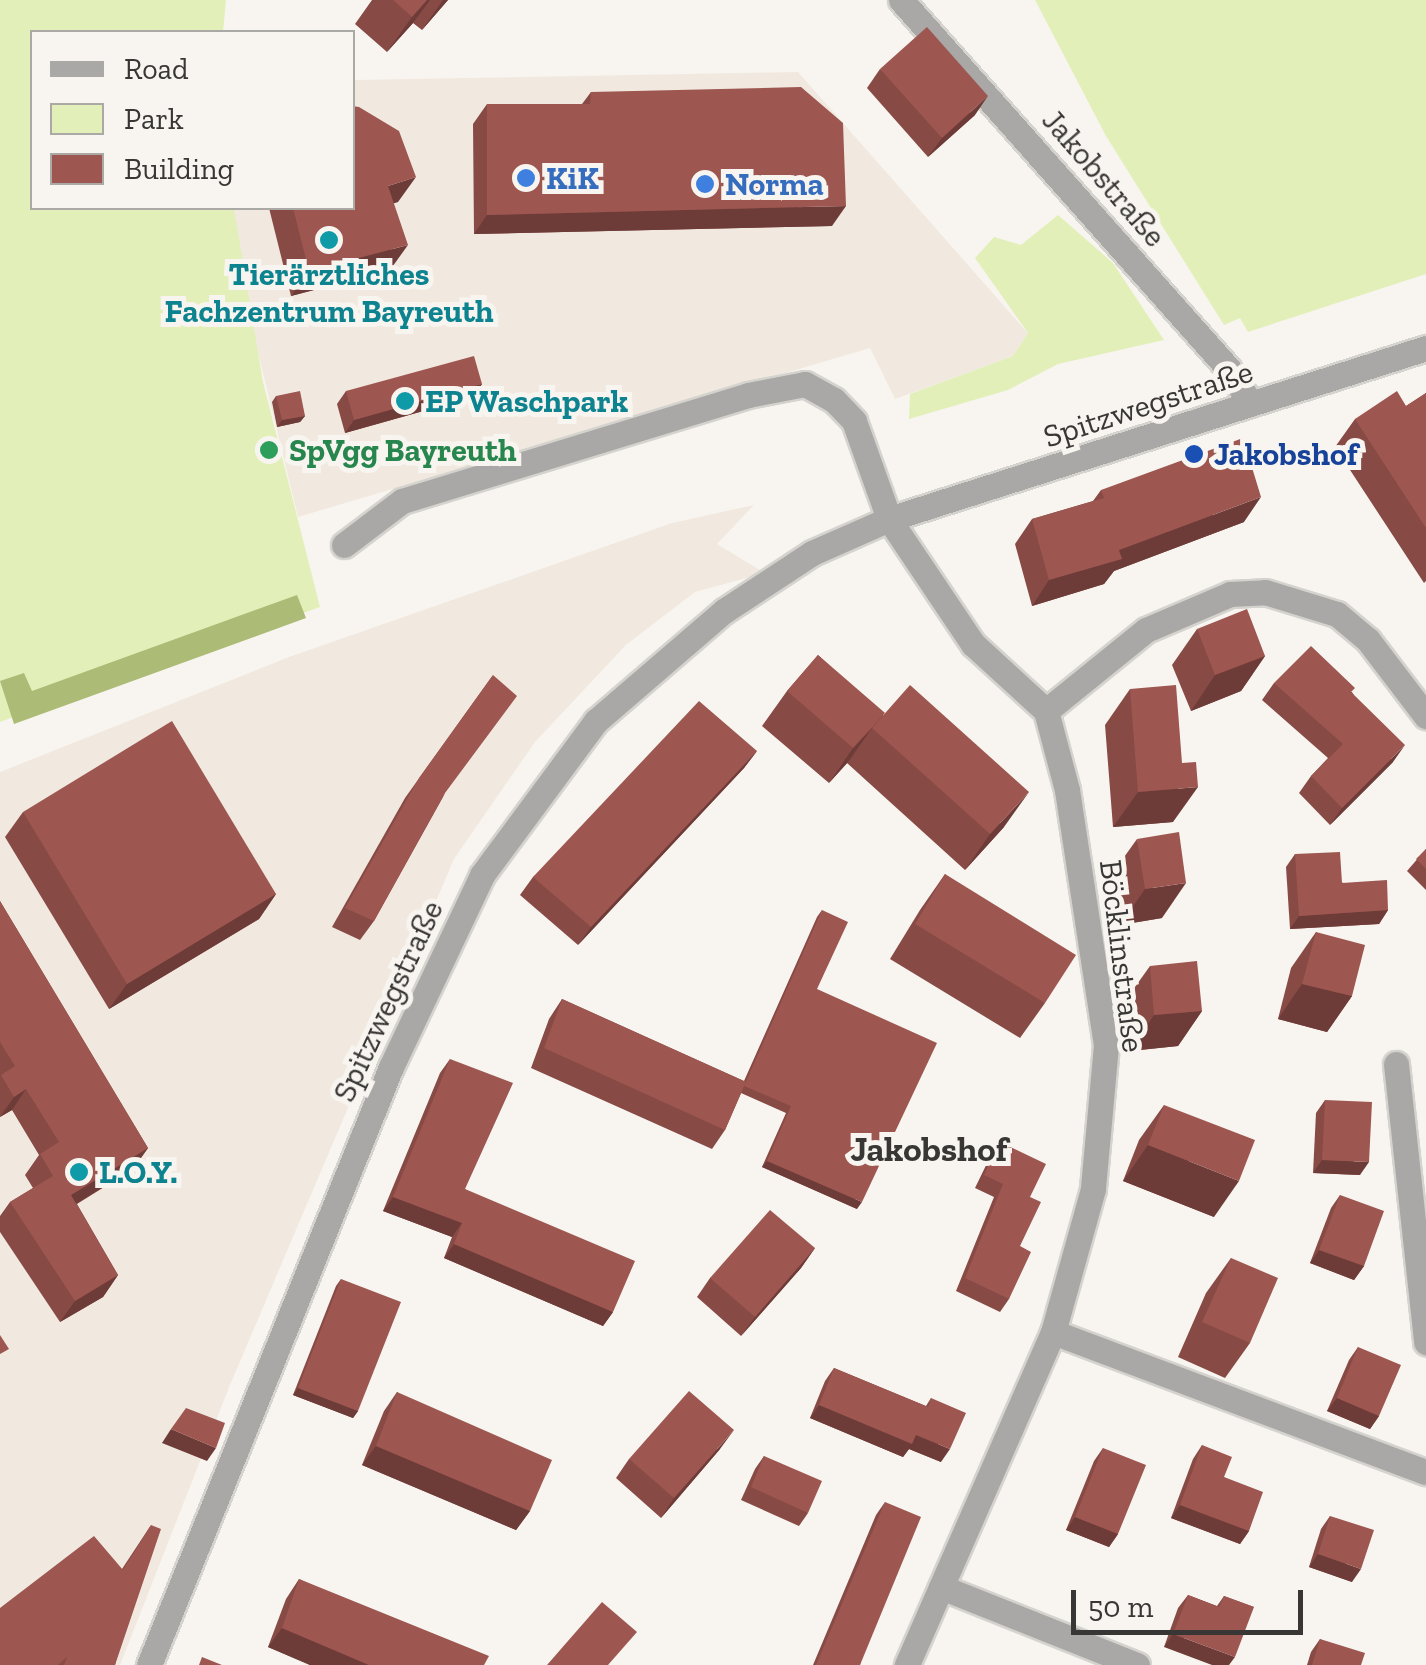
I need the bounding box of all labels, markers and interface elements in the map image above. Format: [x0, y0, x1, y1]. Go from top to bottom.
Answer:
legend [30, 30, 355, 210]
text: Road [124, 51, 189, 87]
text: Park [124, 101, 184, 137]
street label: Jakobstraße [1034, 101, 1174, 255]
text: Building [124, 151, 234, 187]
place label: KiK [546, 159, 599, 197]
place label: Norma [725, 165, 824, 203]
marker: KiK [515, 167, 537, 189]
marker: Norma [694, 173, 716, 195]
marker: Tierärztliches Fachzentrum Bayreuth [318, 229, 340, 251]
place label: Tierärztliches Fachzentrum Bayreuth [165, 256, 493, 331]
street label: Spitzwegstraße [1039, 352, 1257, 456]
place label: EP Waschpark [425, 382, 630, 420]
marker: EP Waschpark [394, 390, 416, 412]
place label: SpVgg Bayreuth [289, 431, 517, 469]
place label: Jakobshof [1214, 435, 1358, 473]
marker: SpVgg Bayreuth [258, 439, 280, 461]
marker: Jakobshof [1183, 443, 1205, 465]
street label: Böcklinstraße [1091, 858, 1153, 1054]
street label: Spitzwegstraße [325, 894, 451, 1108]
district label: Jakobshof [850, 1128, 1008, 1170]
place label: L.O.Y. [99, 1153, 178, 1191]
marker: L.O.Y. [68, 1161, 90, 1183]
scale bar [1076, 1570, 1308, 1632]
text: 50 m [1088, 1589, 1153, 1625]

